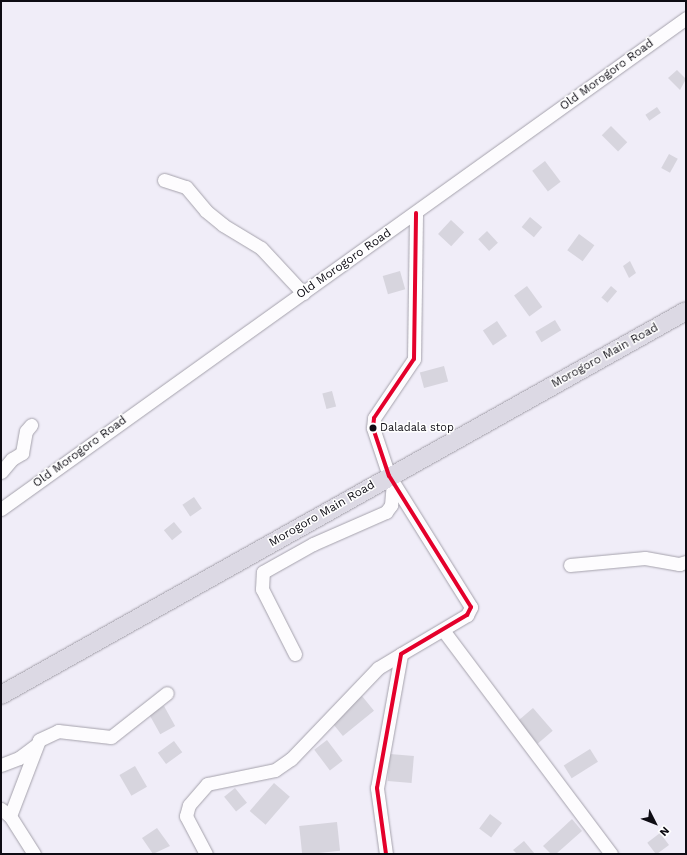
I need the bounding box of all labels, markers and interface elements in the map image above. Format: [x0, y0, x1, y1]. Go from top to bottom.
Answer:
street label: Old Morogoro Road [557, 36, 657, 114]
street label: Old Morogoro Road [294, 226, 394, 302]
street label: Morogoro Main Road [549, 321, 661, 391]
street label: Old Morogoro Road [30, 413, 130, 491]
place label: Daladala stop [380, 421, 454, 435]
marker: Daladala stop [368, 423, 378, 433]
street label: Morogoro Main Road [267, 478, 377, 550]
north arrow [635, 803, 675, 843]
text: N [657, 824, 672, 839]

